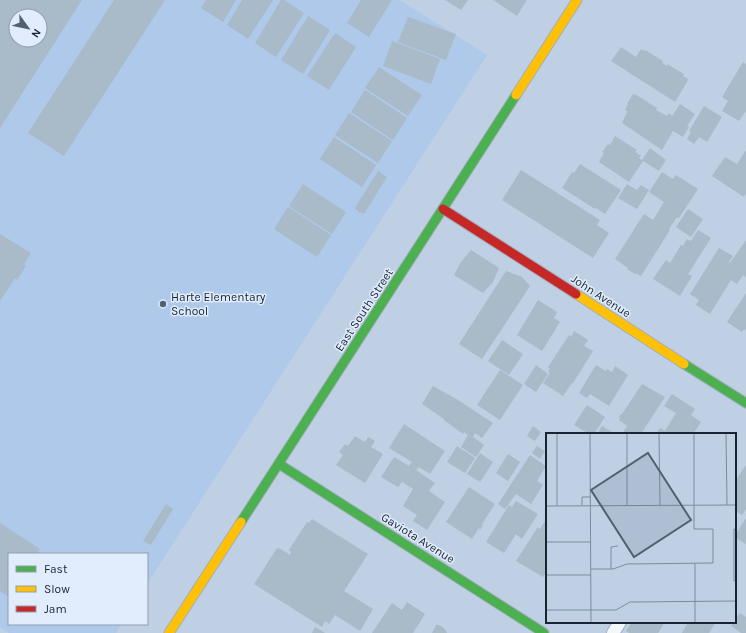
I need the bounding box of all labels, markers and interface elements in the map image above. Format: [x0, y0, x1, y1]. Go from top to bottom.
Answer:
north arrow [8, 8, 48, 48]
text: N [28, 26, 44, 40]
street label: East South Street [332, 266, 396, 354]
street label: John Avenue [569, 272, 633, 320]
place label: Harte Elementary School [171, 290, 266, 318]
marker: Harte Elementary School [158, 299, 168, 309]
inset map [546, 433, 736, 623]
street label: Gaviota Avenue [379, 510, 457, 566]
legend [8, 553, 148, 625]
text: Fast [44, 562, 68, 576]
text: Slow [44, 582, 70, 596]
text: Jam [44, 602, 67, 616]

